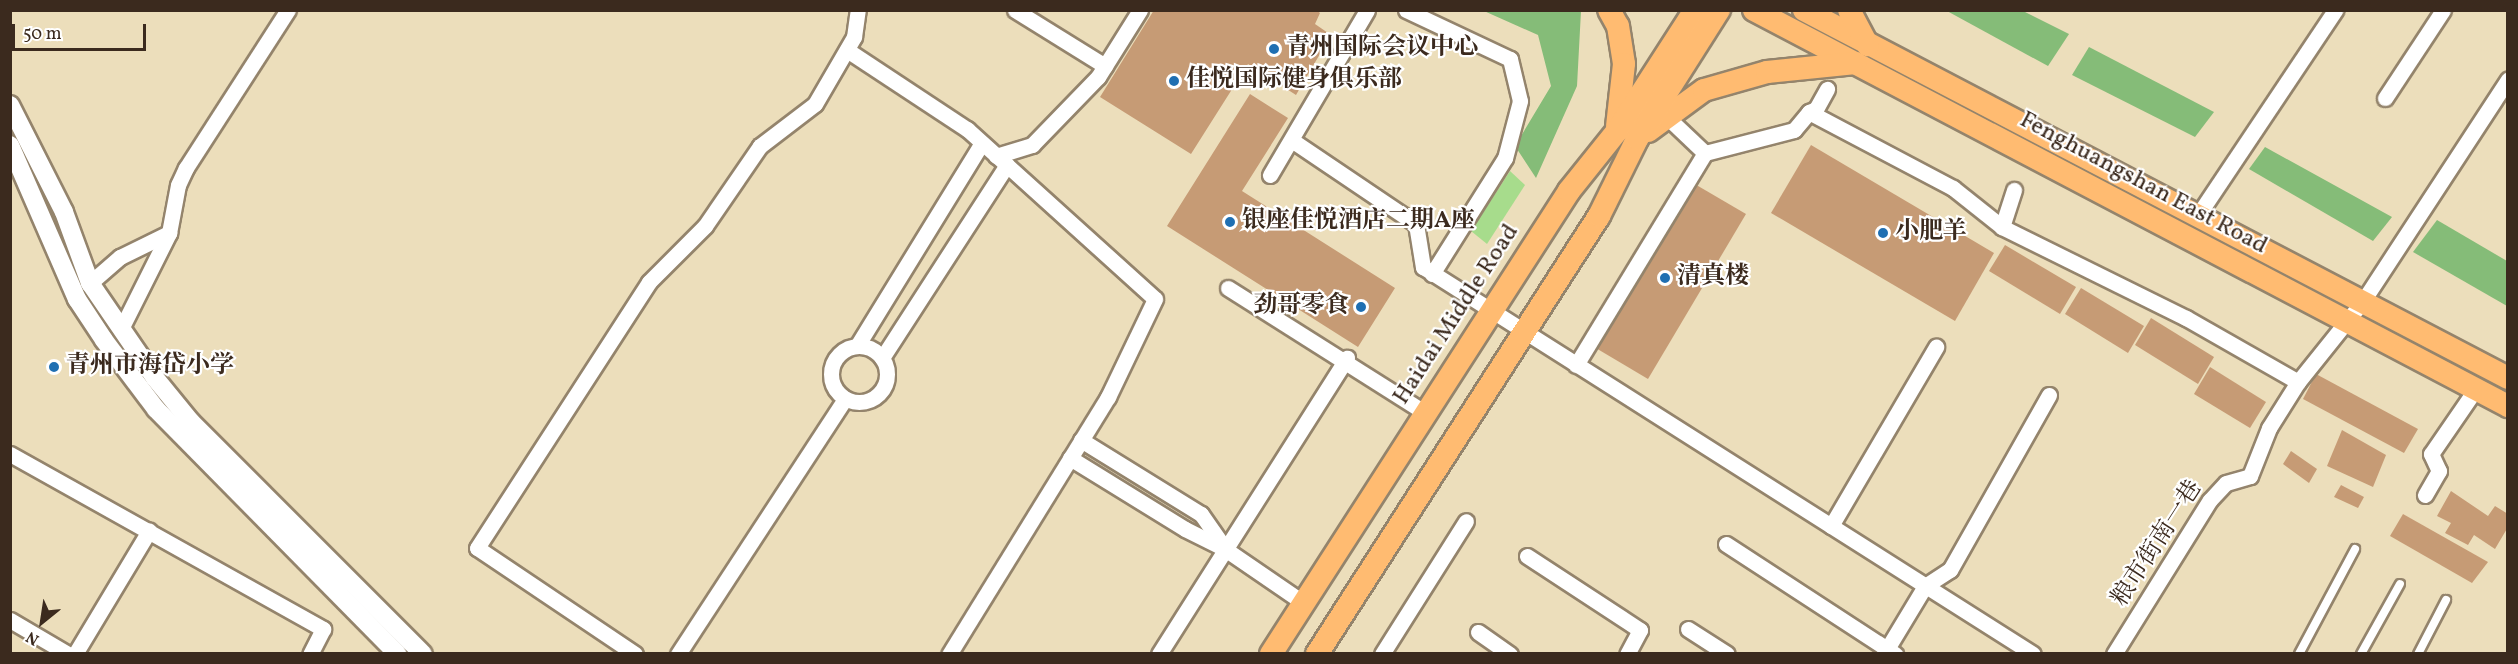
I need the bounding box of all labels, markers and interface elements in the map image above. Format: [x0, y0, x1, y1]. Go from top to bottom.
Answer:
scale bar [15, 12, 148, 50]
text: 50 m [23, 22, 62, 47]
place label: 青州国际会议中心 [1286, 35, 1478, 63]
marker: 青州国际会议中心 [1267, 42, 1281, 56]
place label: 佳悦国际健身俱乐部 [1186, 67, 1402, 95]
marker: 佳悦国际健身俱乐部 [1167, 74, 1181, 88]
street label: Fenghuangshan East Road [2014, 106, 2272, 262]
place label: 银座佳悦酒店二期A座 [1242, 208, 1475, 236]
marker: 银座佳悦酒店二期A座 [1223, 215, 1237, 229]
place label: 小肥羊 [1895, 219, 1967, 247]
street label: Haidai Middle Road [1388, 220, 1526, 410]
marker: 小肥羊 [1876, 226, 1890, 240]
place label: 清真楼 [1677, 264, 1749, 292]
marker: 清真楼 [1658, 271, 1672, 285]
place label: 劲哥零食 [1253, 293, 1349, 321]
marker: 劲哥零食 [1354, 300, 1368, 314]
place label: 青州市海岱小学 [66, 353, 234, 381]
marker: 青州市海岱小学 [47, 360, 61, 374]
street label: 粮市街南一巷 [2107, 476, 2209, 612]
north arrow [12, 592, 72, 652]
text: N [22, 625, 44, 650]

